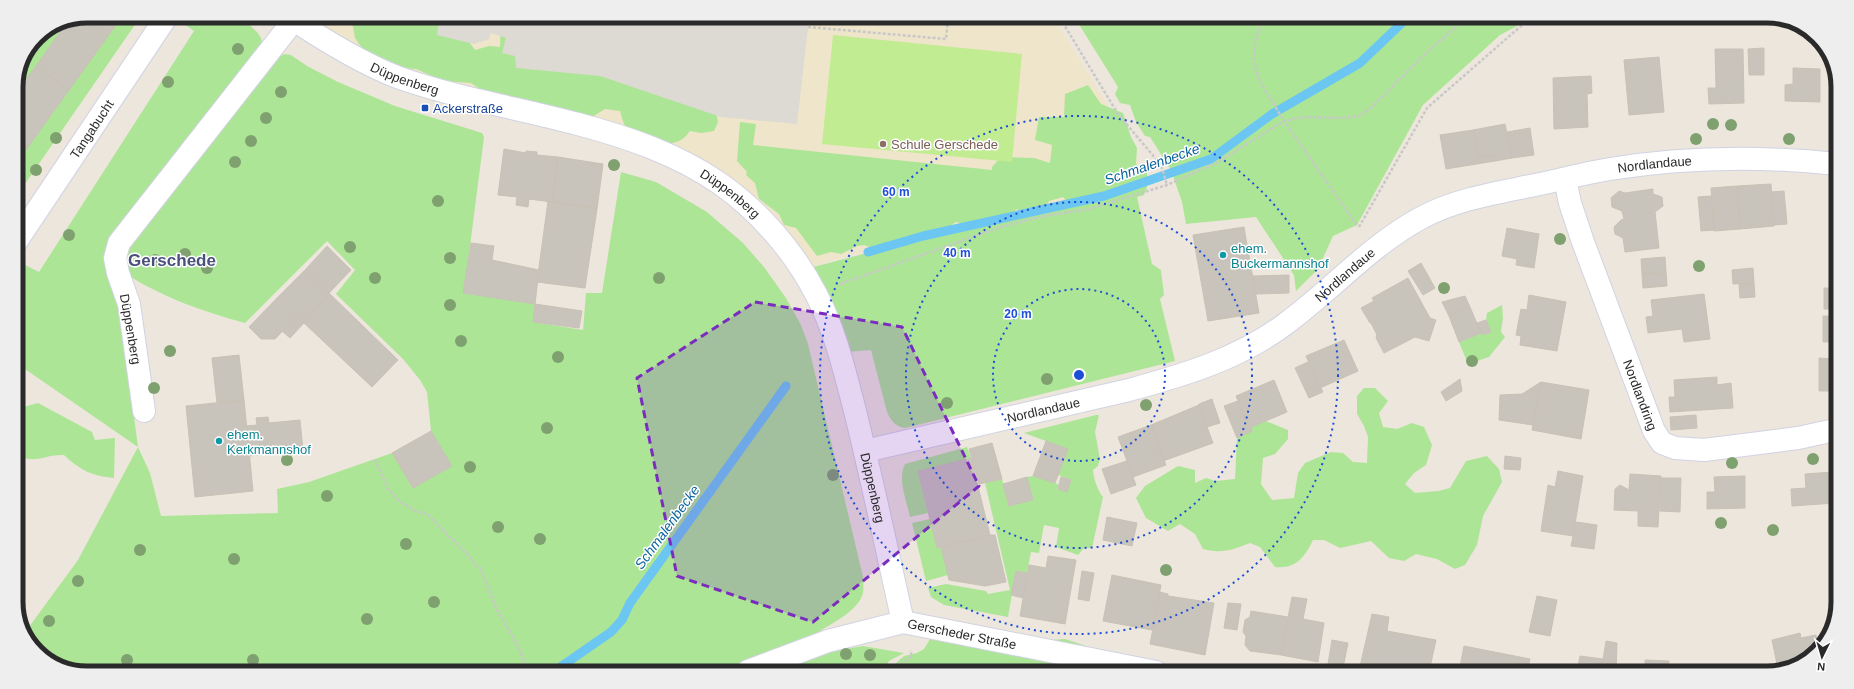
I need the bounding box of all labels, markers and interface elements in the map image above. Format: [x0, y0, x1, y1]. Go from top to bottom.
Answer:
street label: Düppenberg [368, 59, 441, 98]
street label: Tangabucht [67, 97, 117, 161]
place label: Ackerstraße [433, 101, 503, 116]
marker: Ackerstraße [420, 103, 430, 113]
place label: Schule Gerschede [891, 137, 998, 152]
marker: Schule Gerschede [878, 139, 888, 149]
water label: Schmalenbecke [1102, 140, 1202, 188]
street label: Nordlandaue [1617, 153, 1692, 176]
street label: Düppenberg [697, 166, 763, 221]
text: 60 m [882, 185, 910, 199]
place label: ehem. Buckermannshof [1231, 241, 1329, 271]
street label: Nordlandaue [1312, 245, 1378, 305]
text: 40 m [943, 246, 971, 260]
marker: ehem. Buckermannshof [1218, 250, 1228, 260]
district label: Gerschede [128, 251, 216, 270]
street label: Düppenberg [117, 293, 144, 366]
text: 20 m [1004, 307, 1032, 321]
street label: Nordlandring [1620, 358, 1660, 433]
centre of rings [1072, 368, 1086, 382]
street label: Nordlandaue [1005, 395, 1081, 426]
place label: ehem. Kerkmannshof [227, 427, 311, 457]
marker: ehem. Kerkmannshof [214, 436, 224, 446]
street label: Düppenberg [857, 451, 888, 524]
water label: Schmalenbecke [631, 482, 703, 572]
street label: Gerscheder Straße [906, 616, 1018, 652]
north arrow [1802, 637, 1842, 677]
text: N [1817, 661, 1826, 673]

